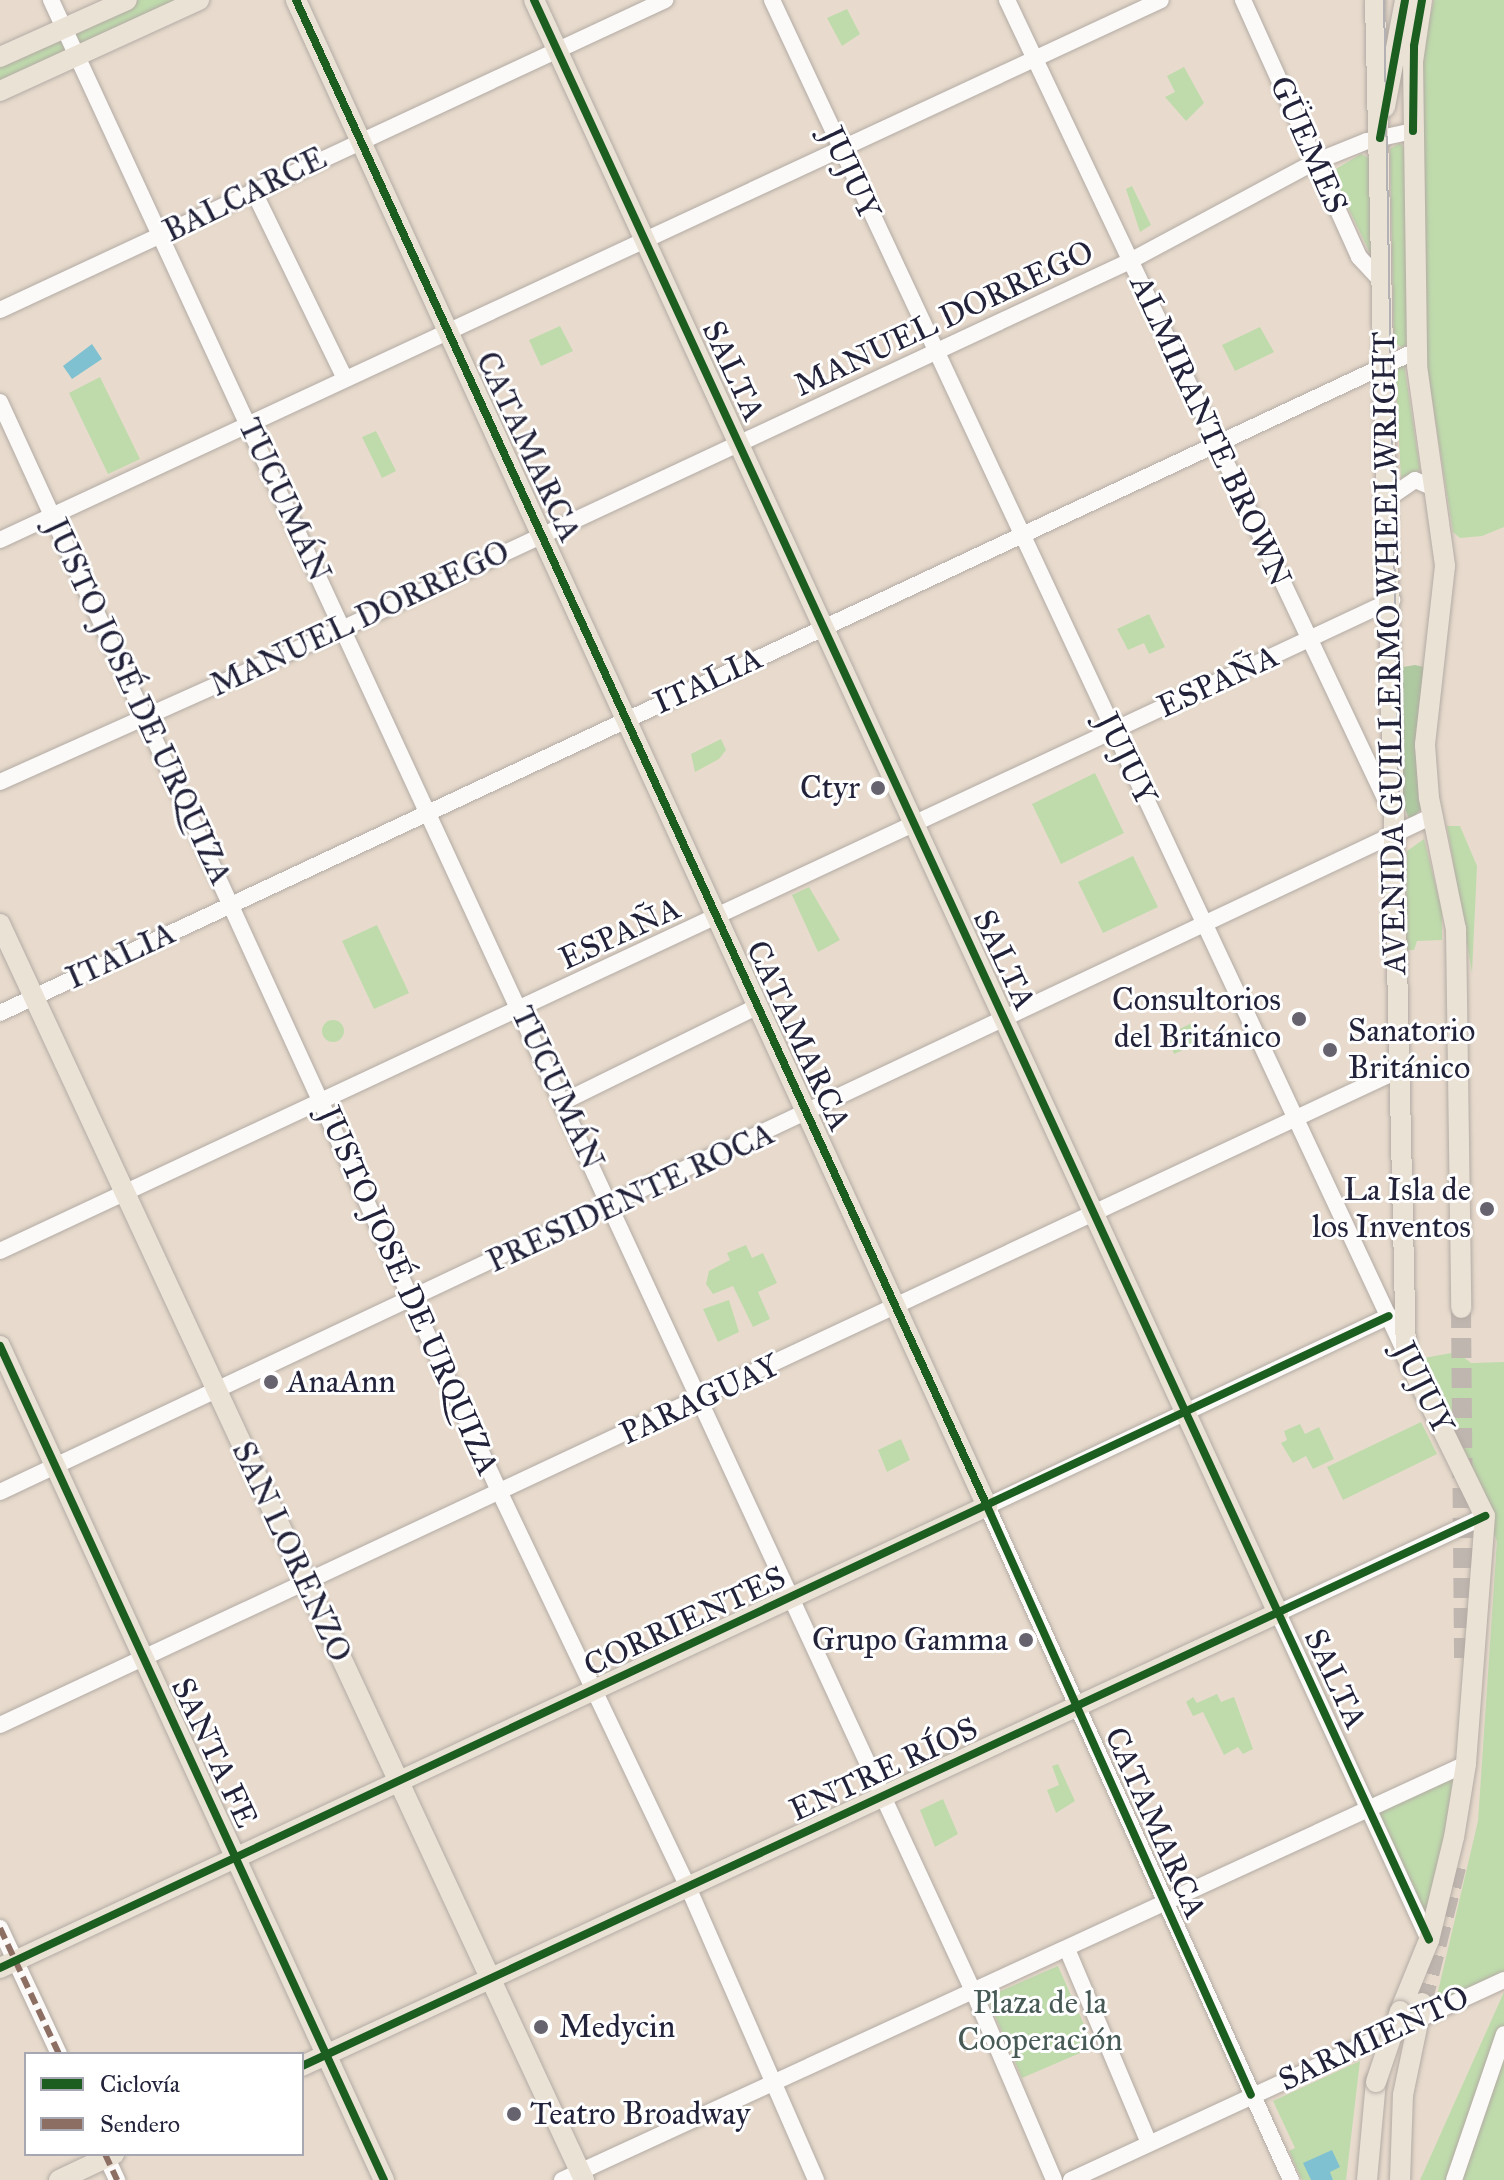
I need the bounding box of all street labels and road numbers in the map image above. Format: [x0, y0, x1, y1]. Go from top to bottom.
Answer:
street label: GÜEMES [1261, 71, 1355, 219]
street label: JUJUY [812, 121, 888, 225]
street label: BALCARCE [157, 139, 333, 251]
street label: MANUEL DORREGO [788, 233, 1100, 405]
street label: ALMIRANTE BROWN [1121, 269, 1299, 593]
street label: SALTA [693, 315, 773, 427]
street label: AVENIDA GUILLERMO WHEELWRIGHT [1365, 331, 1415, 975]
street label: CATAMARCA [467, 346, 589, 548]
street label: TUCUMÁN [229, 412, 339, 588]
street label: JUSTO JOSÉ DE URQUIZA [36, 513, 240, 891]
street label: MANUEL DORREGO [204, 533, 516, 705]
street label: ESPAÑA [1151, 637, 1285, 727]
street label: ITALIA [648, 639, 768, 723]
street label: JUJUY [1087, 707, 1165, 811]
street label: ESPAÑA [553, 889, 687, 979]
street label: SALTA [964, 904, 1044, 1016]
street label: ITALIA [61, 914, 181, 998]
street label: CATAMARCA [737, 935, 859, 1137]
street label: TUCUMÁN [502, 1000, 612, 1176]
street label: JUSTO JOSÉ DE URQUIZA [309, 1101, 507, 1481]
street label: PRESIDENTE ROCA [481, 1115, 781, 1281]
street label: JUJUY [1384, 1336, 1462, 1440]
street label: PARAGUAY [614, 1346, 786, 1454]
street label: SAN LORENZO [223, 1436, 359, 1668]
street label: CORRIENTES [578, 1559, 792, 1685]
street label: SALTA [1295, 1623, 1375, 1735]
street label: SANTA FE [163, 1672, 265, 1834]
street label: ENTRE RÍOS [784, 1710, 984, 1830]
street label: CATAMARCA [1096, 1721, 1214, 1925]
street label: SARMIENTO [1273, 1978, 1475, 2100]

